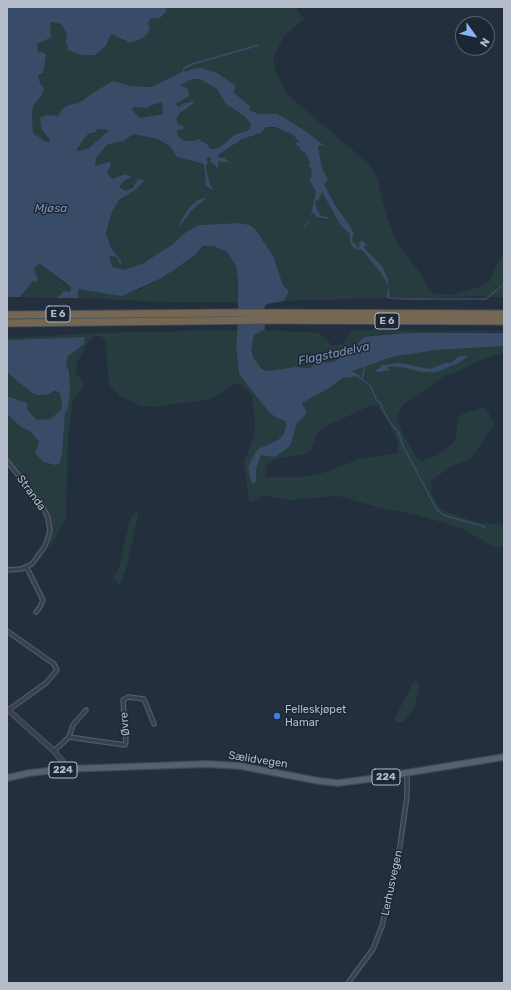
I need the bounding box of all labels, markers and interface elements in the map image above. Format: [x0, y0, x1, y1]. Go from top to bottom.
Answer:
north arrow [455, 16, 495, 56]
text: N [477, 35, 492, 49]
water label: Mjøsa [35, 202, 67, 216]
road number: E 6 [46, 306, 70, 322]
road number: E 6 [375, 313, 399, 329]
water label: Flagstadelva [297, 339, 371, 369]
street label: Stranda [14, 473, 48, 513]
place label: Felleskjøpet Hamar [285, 703, 346, 729]
marker: Felleskjøpet Hamar [272, 711, 282, 721]
street label: Øvre [117, 712, 133, 736]
street label: Sælidvegen [227, 749, 289, 771]
road number: 224 [49, 762, 77, 778]
road number: 224 [372, 769, 400, 785]
street label: Lerhusvegen [379, 849, 405, 917]

